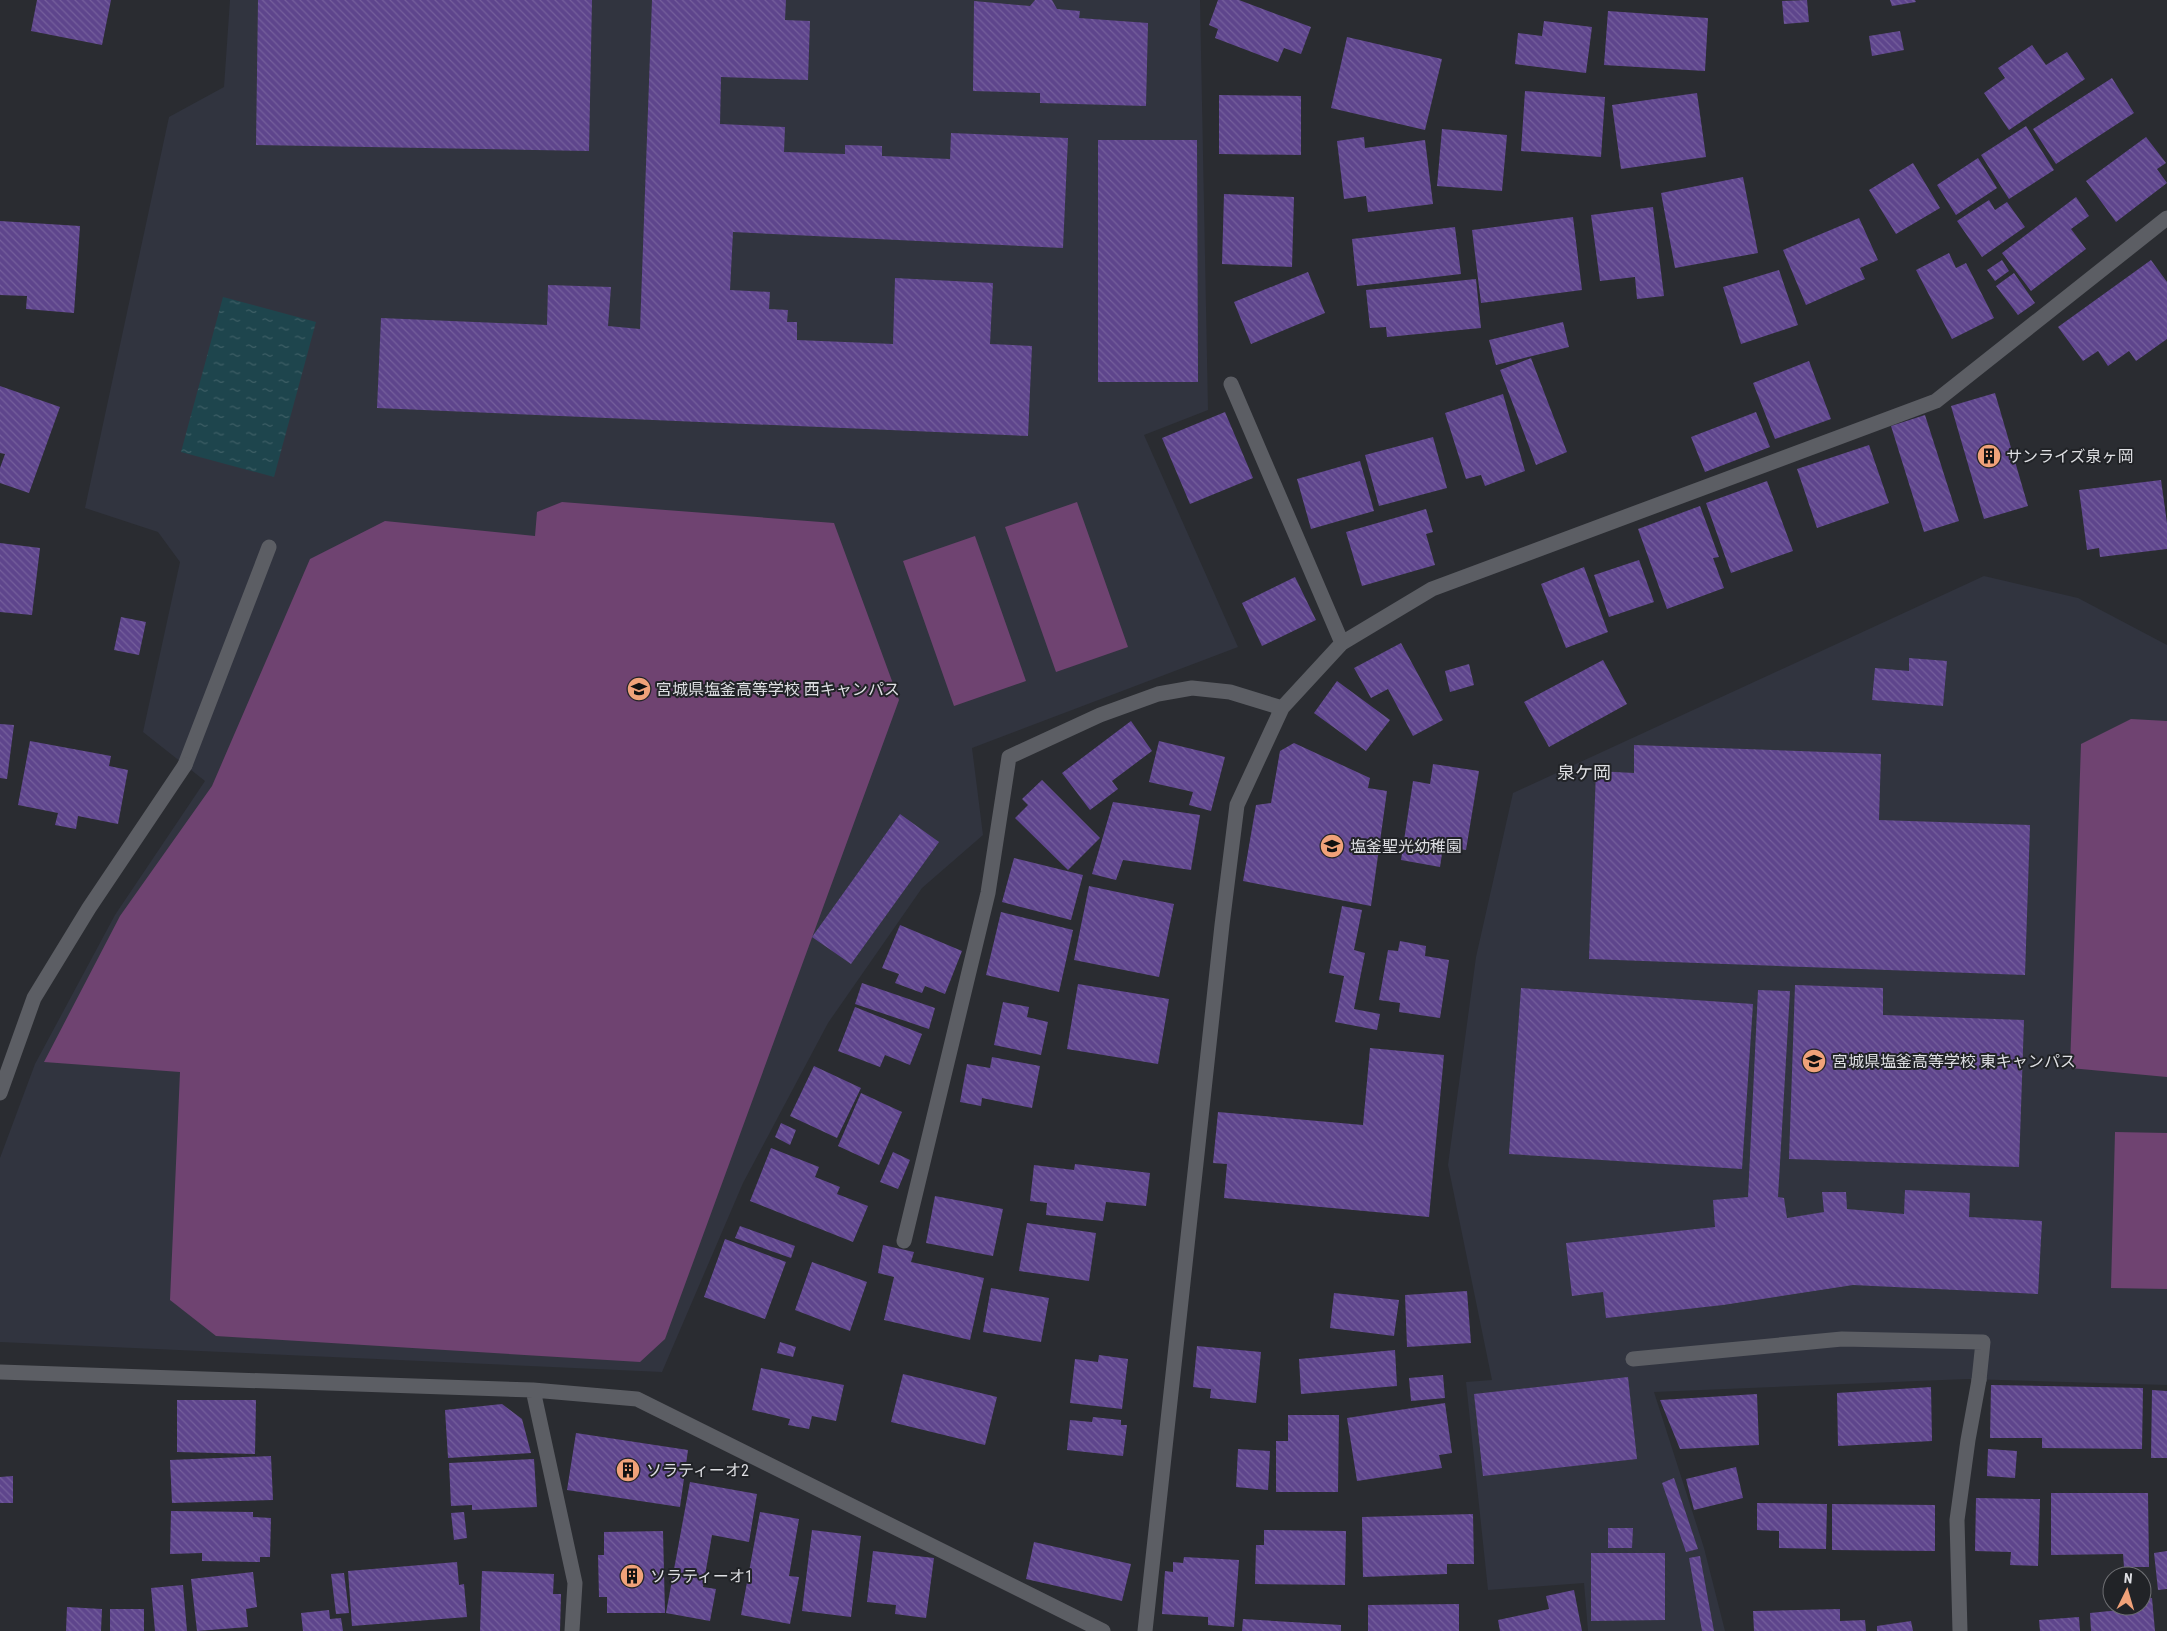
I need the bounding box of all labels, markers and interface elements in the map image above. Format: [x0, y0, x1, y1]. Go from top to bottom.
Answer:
building icon: サンライズ泉ヶ岡 [1976, 443, 2002, 469]
place label: サンライズ泉ヶ岡 [2006, 447, 2134, 466]
school or university icon: 宮城県塩釜高等学校 西キャンパス [626, 676, 652, 702]
place label: 宮城県塩釜高等学校 西キャンパス [656, 680, 900, 699]
district label: 泉ケ岡 [1557, 762, 1611, 783]
school or university icon: 塩釜聖光幼稚園 [1319, 833, 1345, 859]
place label: 塩釜聖光幼稚園 [1350, 837, 1462, 856]
school or university icon: 宮城県塩釜高等学校 東キャンパス [1801, 1048, 1827, 1074]
place label: 宮城県塩釜高等学校 東キャンパス [1832, 1052, 2076, 1071]
building icon: ソラティーオ2 [615, 1457, 641, 1483]
place label: ソラティーオ2 [646, 1461, 749, 1480]
building icon: ソラティーオ1 [619, 1563, 645, 1589]
north arrow [2102, 1566, 2152, 1616]
place label: ソラティーオ1 [650, 1567, 753, 1586]
text: N [2123, 1570, 2133, 1586]

